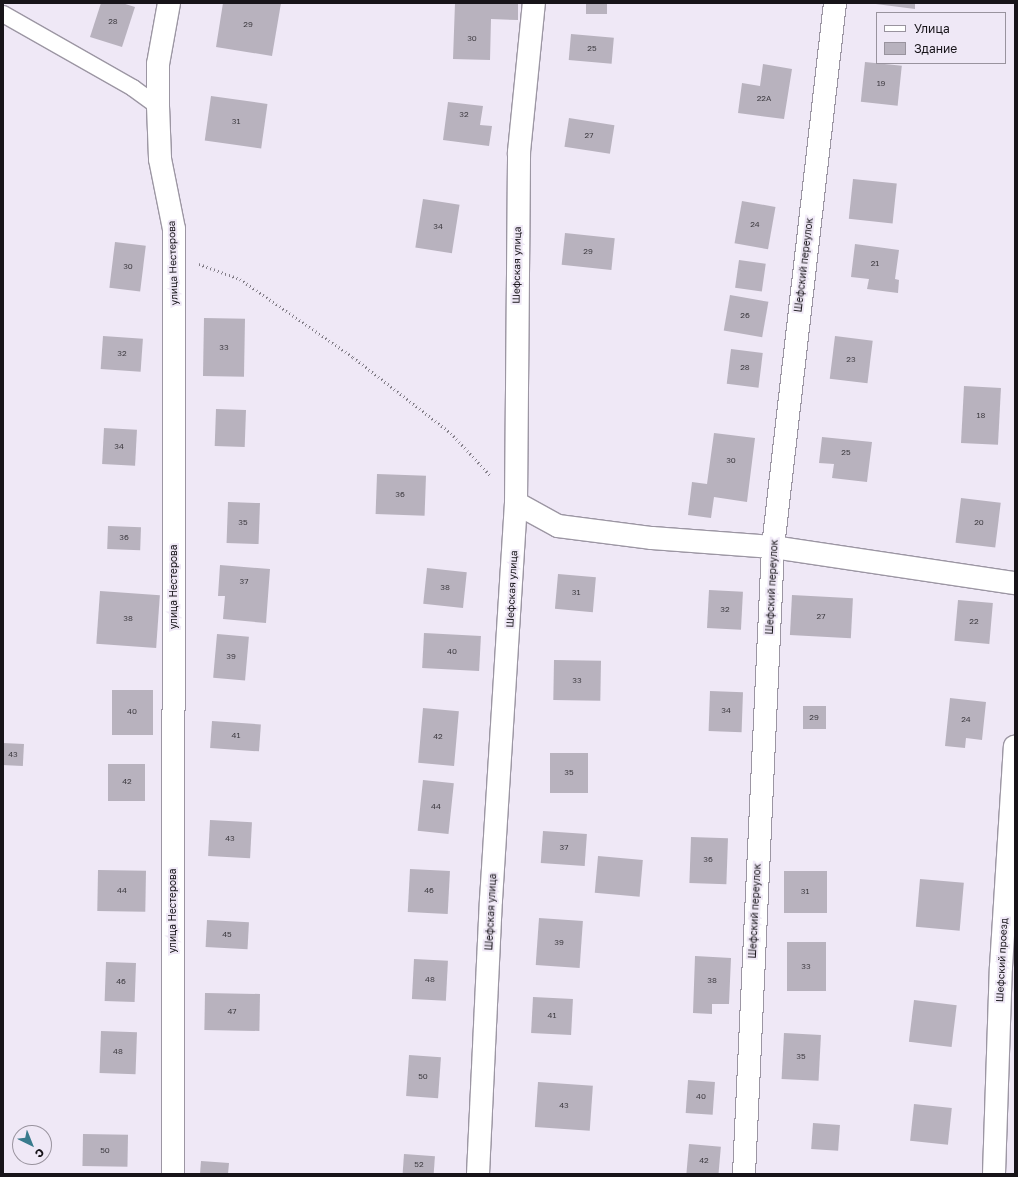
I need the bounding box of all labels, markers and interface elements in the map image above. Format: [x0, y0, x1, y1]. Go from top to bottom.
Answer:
legend [876, 12, 1006, 64]
house number: 28 [108, 17, 118, 27]
house number: 29 [243, 20, 253, 30]
text: Улица [914, 21, 950, 36]
house number: 30 [467, 34, 477, 44]
text: Здание [914, 41, 957, 56]
house number: 25 [587, 44, 597, 54]
house number: 19 [877, 79, 885, 89]
house number: 22А [757, 94, 771, 104]
house number: 32 [459, 110, 469, 120]
house number: 31 [232, 117, 240, 127]
house number: 27 [585, 131, 593, 141]
street label: Шефский переулок [792, 217, 816, 313]
street label: улица Нестерова [166, 220, 180, 306]
house number: 24 [750, 220, 760, 230]
house number: 34 [433, 222, 443, 232]
street label: Шефская улица [510, 226, 524, 304]
house number: 29 [583, 247, 593, 257]
house number: 21 [871, 259, 879, 269]
house number: 30 [123, 262, 133, 272]
house number: 26 [740, 311, 750, 321]
house number: 33 [219, 343, 229, 353]
house number: 32 [117, 349, 127, 359]
house number: 23 [846, 355, 856, 365]
house number: 28 [740, 363, 750, 373]
house number: 18 [977, 411, 985, 421]
house number: 34 [114, 442, 124, 452]
house number: 25 [841, 448, 851, 458]
house number: 30 [726, 456, 736, 466]
house number: 36 [395, 490, 405, 500]
house number: 35 [238, 518, 248, 528]
house number: 20 [974, 518, 984, 528]
house number: 36 [119, 533, 129, 543]
street label: Шефский переулок [764, 539, 780, 635]
street label: улица Нестерова [168, 545, 180, 629]
street label: Шефская улица [504, 550, 520, 628]
house number: 37 [240, 577, 248, 587]
house number: 38 [440, 583, 450, 593]
house number: 31 [572, 588, 580, 598]
house number: 32 [720, 605, 730, 615]
house number: 27 [817, 612, 825, 622]
house number: 38 [123, 614, 133, 624]
house number: 22 [969, 617, 979, 627]
house number: 40 [447, 647, 457, 657]
house number: 39 [226, 652, 236, 662]
house number: 33 [572, 676, 582, 686]
house number: 34 [721, 706, 731, 716]
house number: 40 [127, 707, 137, 717]
house number: 29 [809, 713, 819, 723]
house number: 24 [961, 715, 971, 725]
house number: 41 [232, 731, 240, 741]
house number: 42 [433, 732, 443, 742]
house number: 43 [8, 750, 18, 760]
house number: 35 [564, 768, 574, 778]
house number: 42 [122, 777, 132, 787]
house number: 44 [431, 802, 441, 812]
house number: 43 [225, 834, 235, 844]
house number: 37 [560, 843, 568, 853]
house number: 36 [703, 855, 713, 865]
street label: Шефский переулок [747, 863, 763, 959]
street label: улица Нестерова [167, 869, 179, 953]
street label: Шефская улица [483, 873, 499, 951]
house number: 44 [117, 886, 127, 896]
house number: 46 [424, 886, 434, 896]
house number: 31 [801, 887, 809, 897]
street label: Шефский проезд [994, 918, 1010, 1002]
house number: 45 [222, 930, 232, 940]
house number: 39 [554, 938, 564, 948]
house number: 33 [801, 962, 811, 972]
house number: 48 [425, 975, 435, 985]
house number: 38 [707, 976, 717, 986]
house number: 46 [116, 977, 126, 987]
house number: 47 [227, 1007, 237, 1017]
house number: 41 [548, 1011, 556, 1021]
house number: 48 [113, 1047, 123, 1057]
house number: 35 [796, 1052, 806, 1062]
house number: 50 [418, 1072, 428, 1082]
house number: 40 [696, 1092, 706, 1102]
house number: 43 [559, 1101, 569, 1111]
north arrow [12, 1125, 52, 1165]
text: С [33, 1146, 47, 1161]
house number: 50 [100, 1146, 110, 1156]
house number: 42 [699, 1156, 709, 1166]
house number: 52 [414, 1160, 424, 1170]

